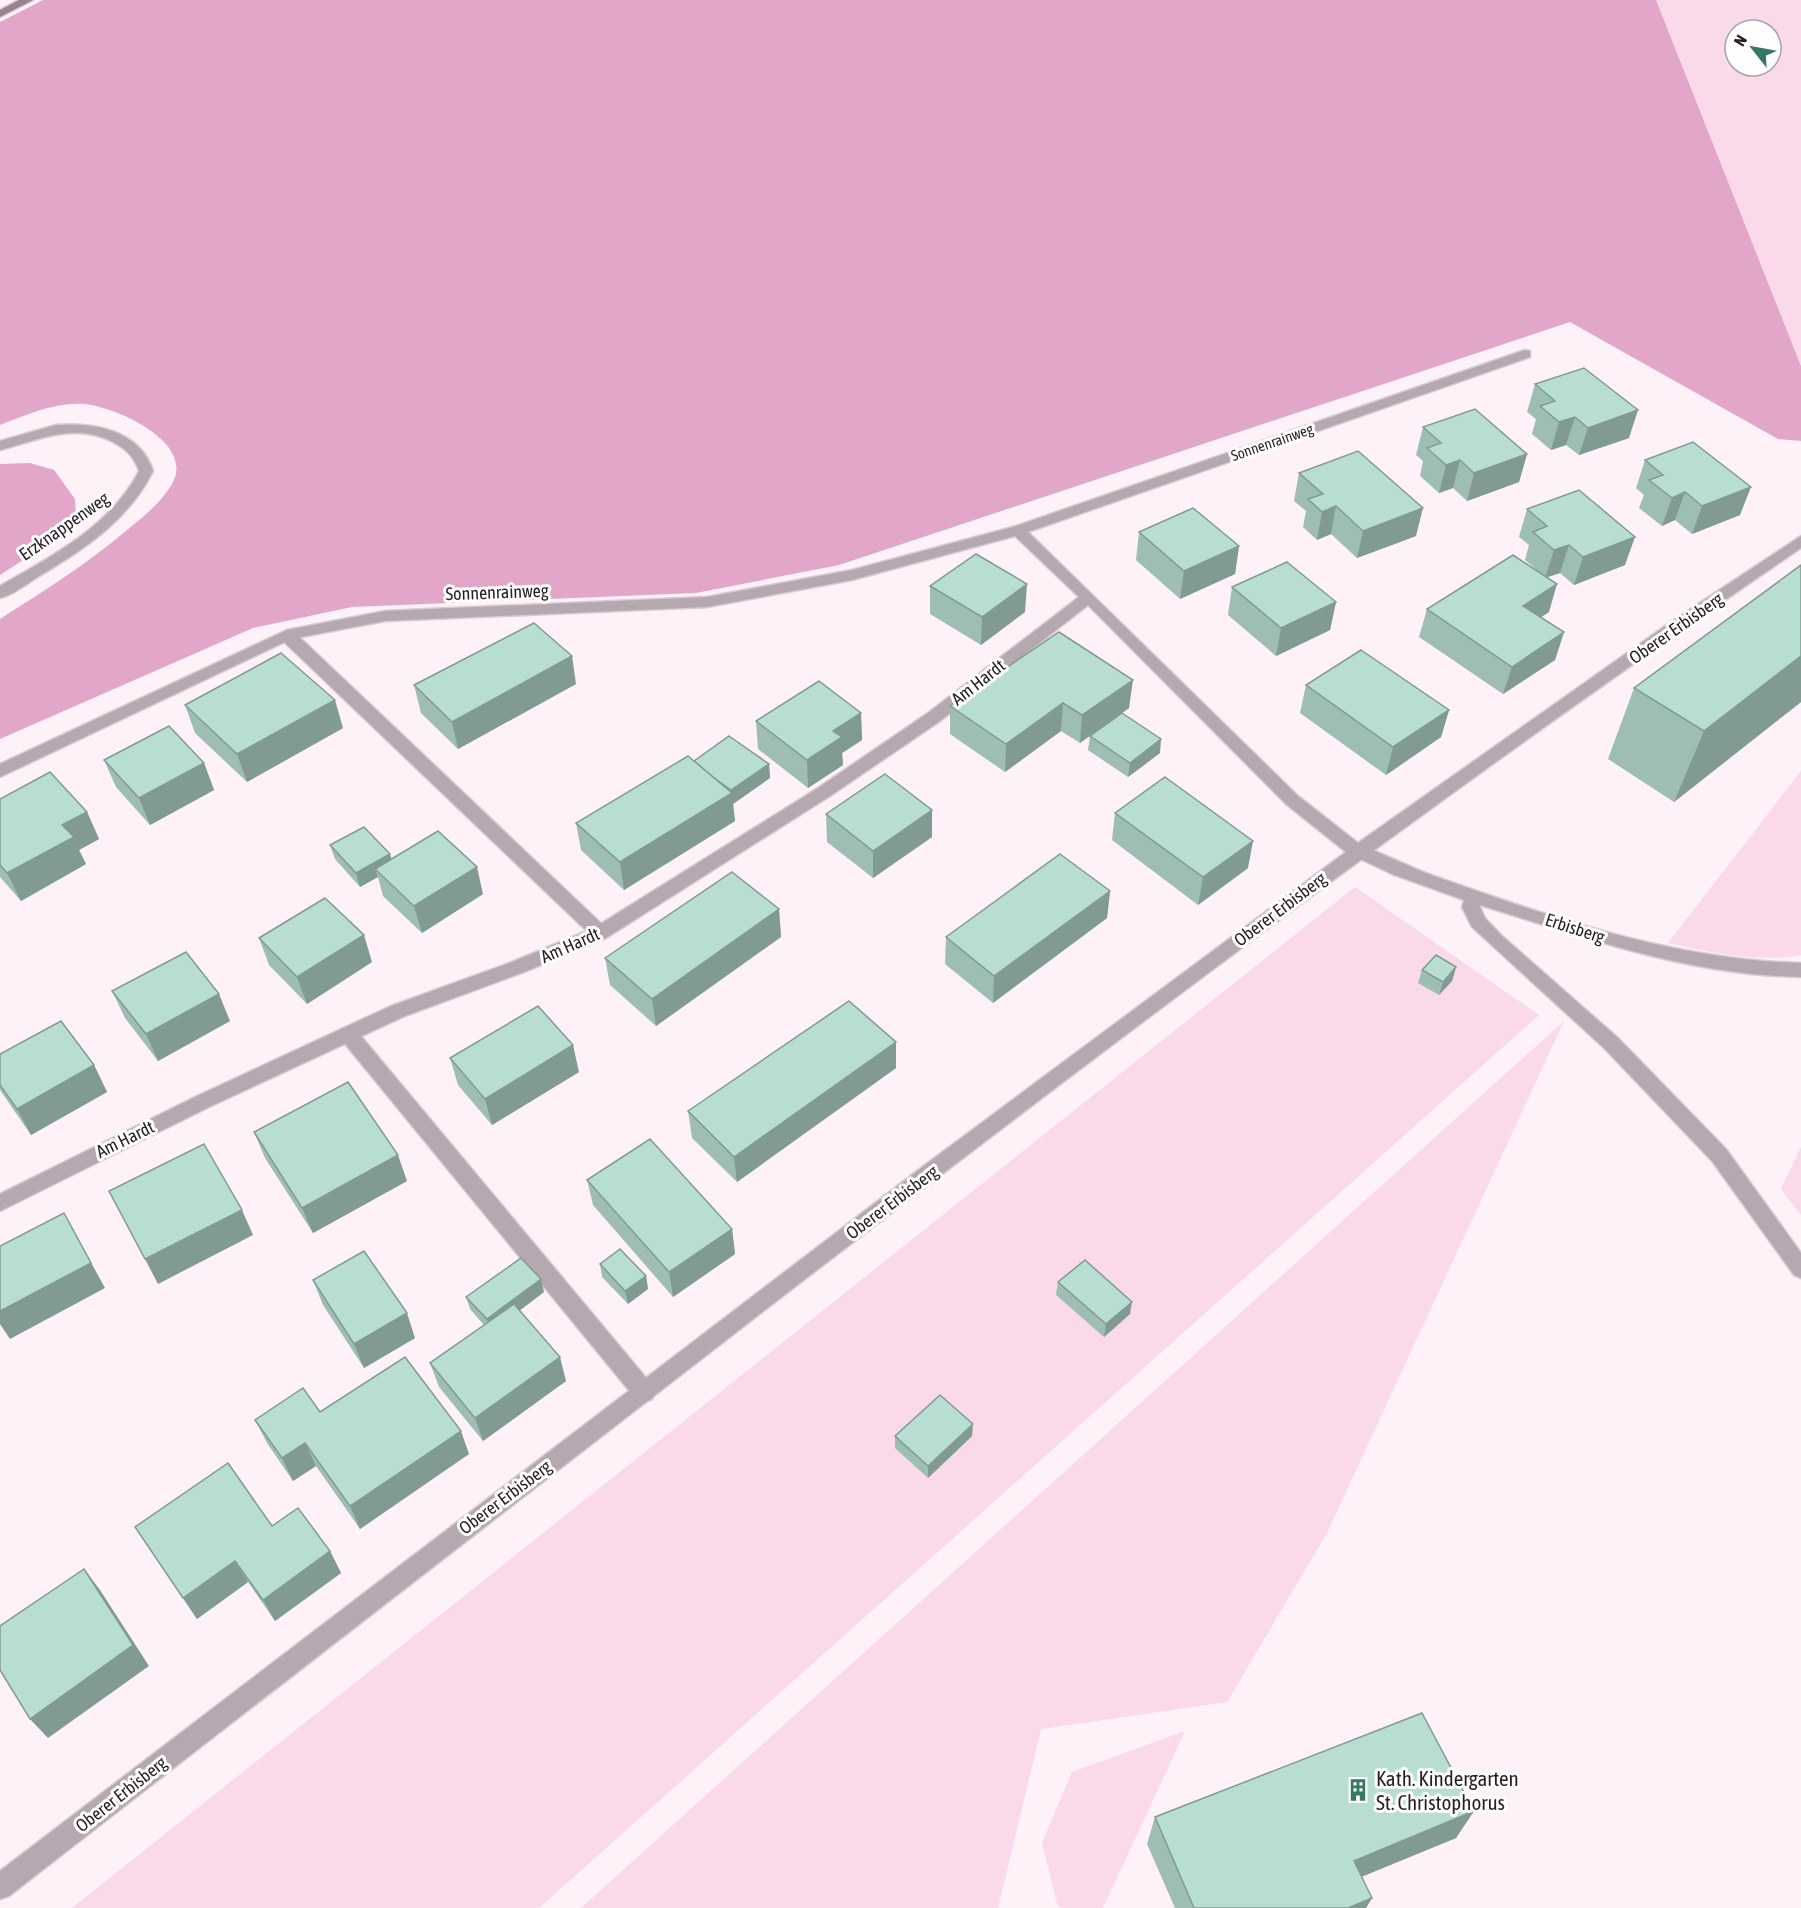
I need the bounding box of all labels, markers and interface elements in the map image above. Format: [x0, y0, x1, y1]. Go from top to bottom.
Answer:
north arrow [1723, 18, 1783, 78]
text: N [1730, 32, 1750, 49]
street label: Sonnenrainweg [1229, 420, 1316, 464]
street label: Erzknappenweg [15, 487, 113, 565]
street label: Sonnenrainweg [445, 580, 549, 604]
street label: Oberer Erbisberg [1625, 588, 1727, 668]
street label: Am Hardt [947, 655, 1009, 709]
street label: Oberer Erbisberg [1230, 867, 1330, 950]
street label: Erbisberg [1543, 909, 1608, 948]
street label: Am Hardt [537, 923, 603, 967]
street label: Am Hardt [92, 1116, 158, 1162]
street label: Oberer Erbisberg [842, 1160, 942, 1243]
street label: Oberer Erbisberg [455, 1455, 555, 1538]
street label: Oberer Erbisberg [71, 1752, 171, 1836]
place label: Kath. Kindergarten St. Christophorus [1376, 1766, 1519, 1814]
building icon: Kath. Kindergarten St. Christophorus [1345, 1777, 1371, 1803]

